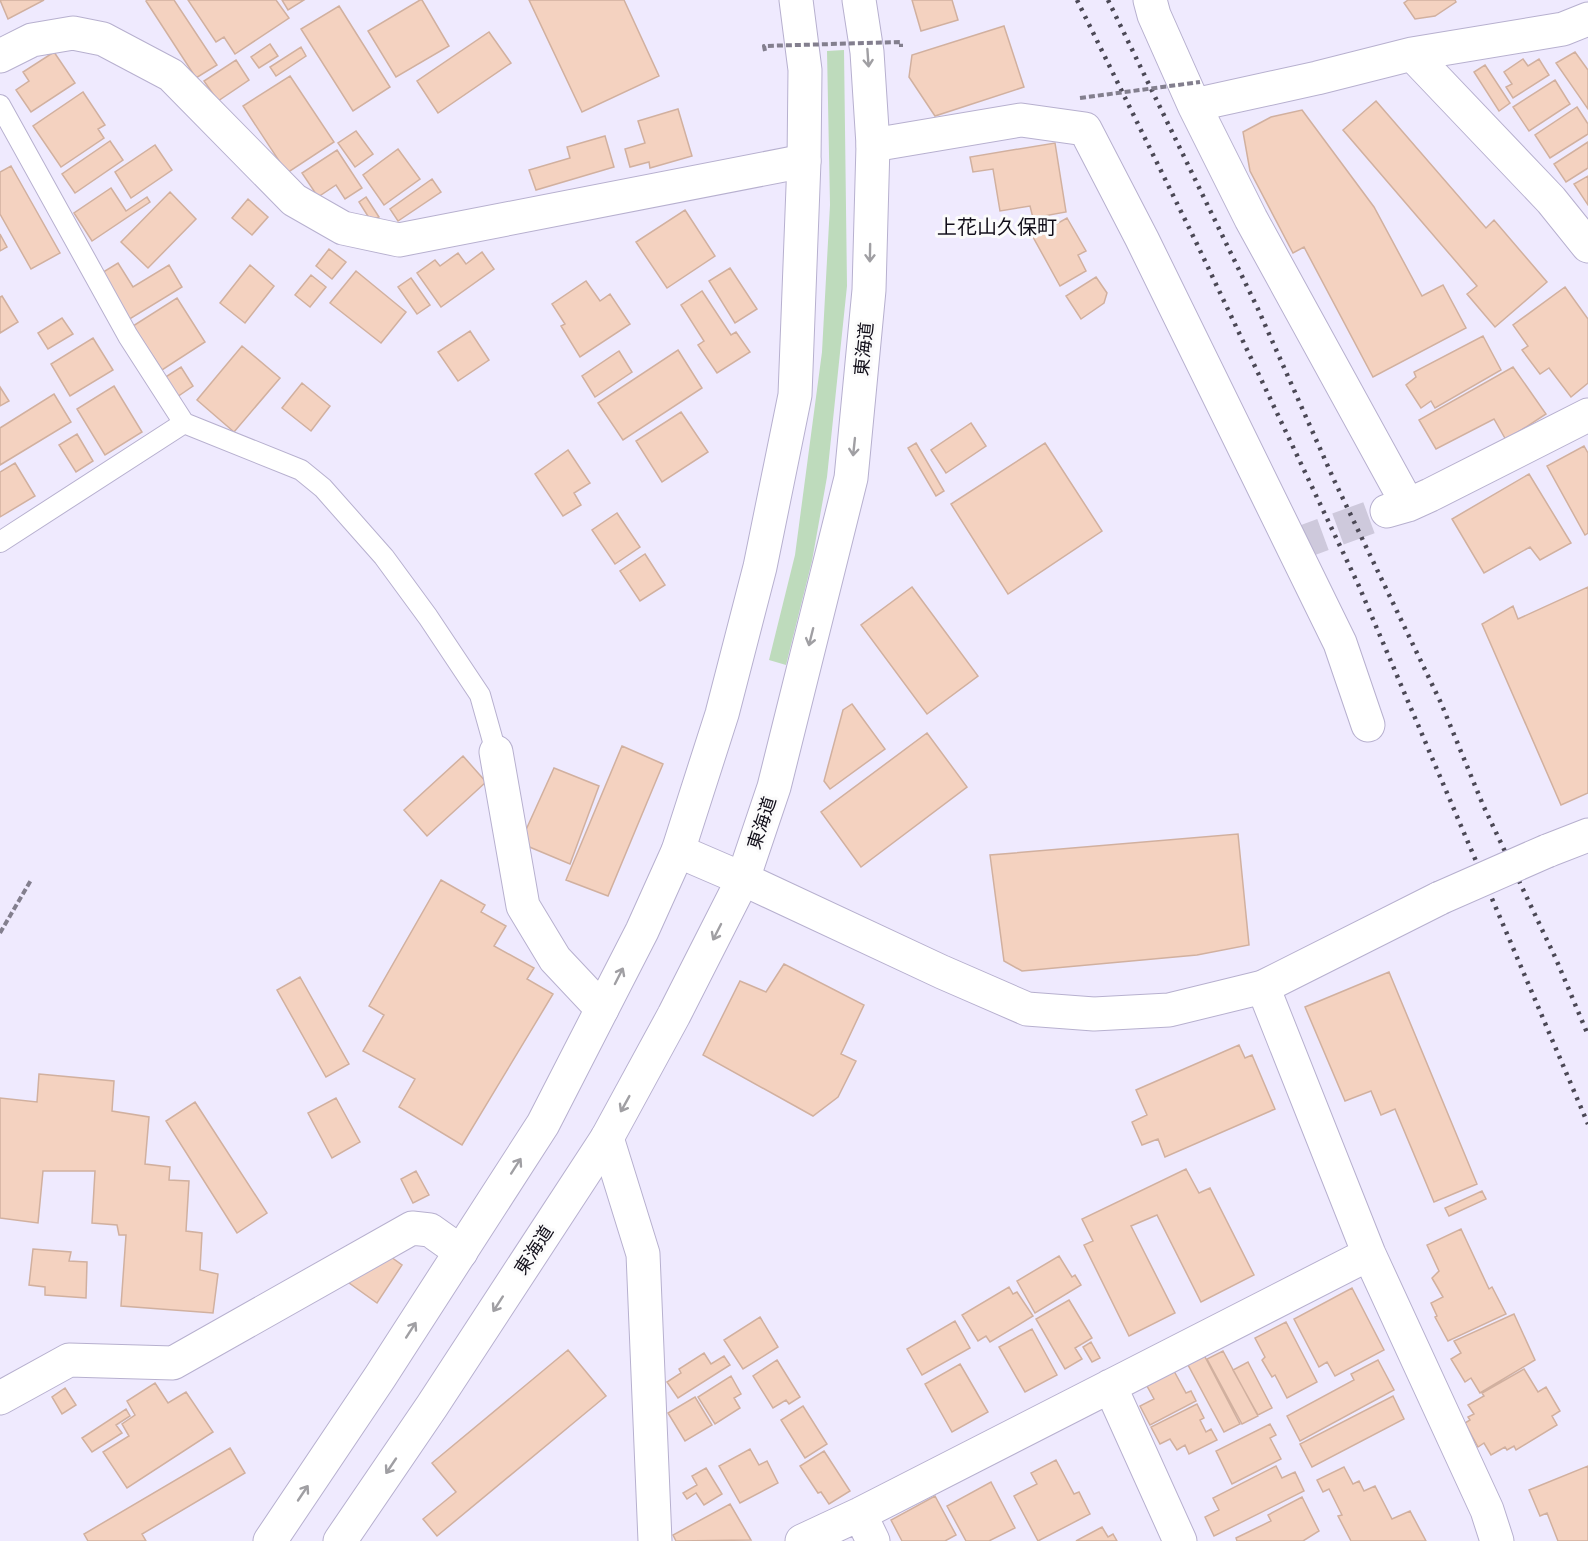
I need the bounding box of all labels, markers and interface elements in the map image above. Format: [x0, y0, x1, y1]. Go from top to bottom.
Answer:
one-way arrow [862, 47, 873, 67]
district label: 上花山久保町 [937, 215, 1057, 239]
one-way arrow [864, 242, 876, 262]
street label: 東海道 [850, 321, 878, 377]
one-way arrow [848, 437, 859, 456]
one-way arrow [805, 627, 817, 646]
street label: 東海道 [743, 794, 781, 852]
one-way arrow [710, 922, 722, 940]
one-way arrow [613, 968, 625, 986]
one-way arrow [619, 1095, 631, 1112]
one-way arrow [510, 1158, 522, 1175]
street label: 東海道 [510, 1221, 558, 1279]
one-way arrow [492, 1295, 504, 1312]
one-way arrow [405, 1322, 417, 1339]
one-way arrow [384, 1458, 397, 1475]
one-way arrow [296, 1484, 309, 1501]

